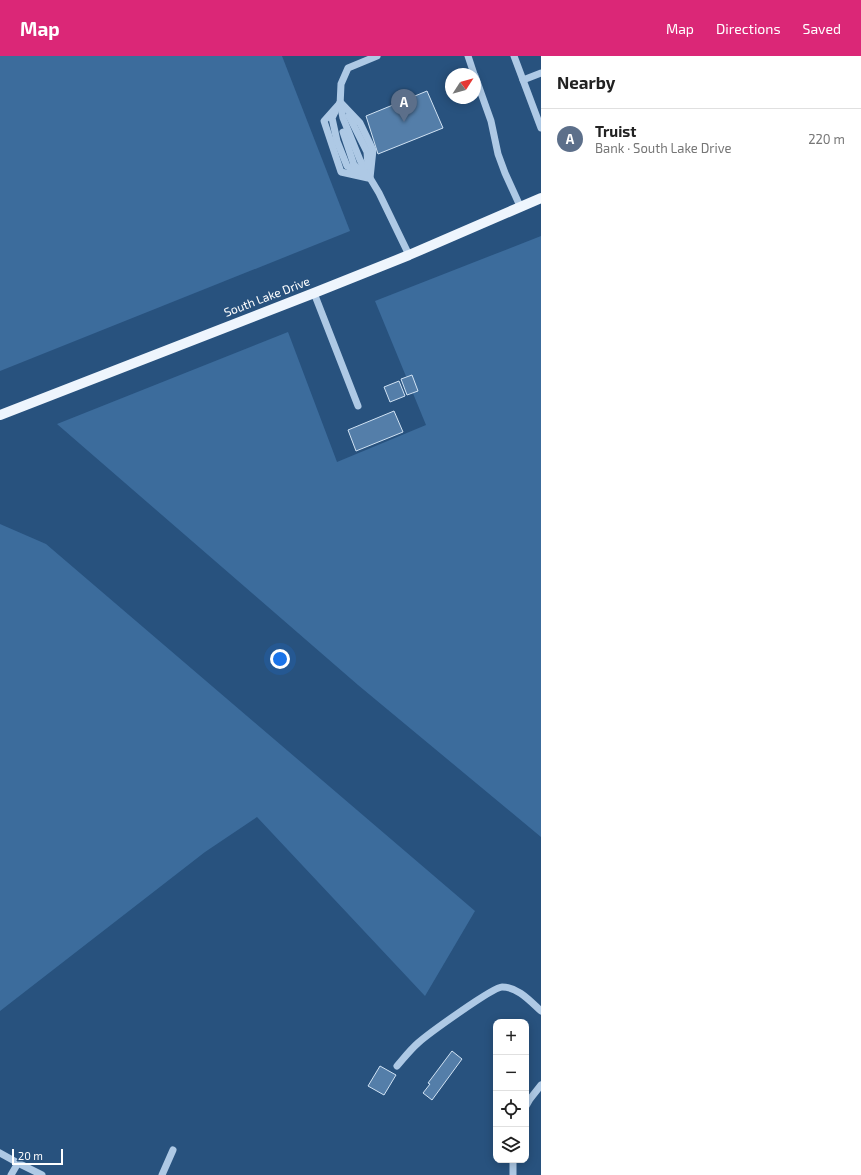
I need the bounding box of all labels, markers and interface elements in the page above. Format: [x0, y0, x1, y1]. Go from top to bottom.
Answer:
text: Map [20, 17, 60, 40]
text: Map [666, 20, 694, 37]
text: Directions [716, 20, 781, 37]
text: Saved [803, 20, 841, 37]
north arrow [445, 68, 481, 104]
text: Nearby [557, 72, 615, 92]
pin: A [391, 89, 417, 122]
text: Truist [595, 122, 636, 140]
text: A [566, 131, 574, 147]
text: 220 m [808, 131, 845, 147]
text: Bank · South Lake Drive [595, 140, 732, 156]
street label: South Lake Drive [222, 273, 312, 319]
your location [270, 649, 290, 669]
map controls [493, 1019, 529, 1163]
button: + [493, 1019, 529, 1055]
button: − [493, 1055, 529, 1091]
button: locate [493, 1091, 529, 1127]
button: layers [493, 1127, 529, 1163]
scale bar [12, 1147, 63, 1166]
text: 20 m [18, 1149, 43, 1162]

